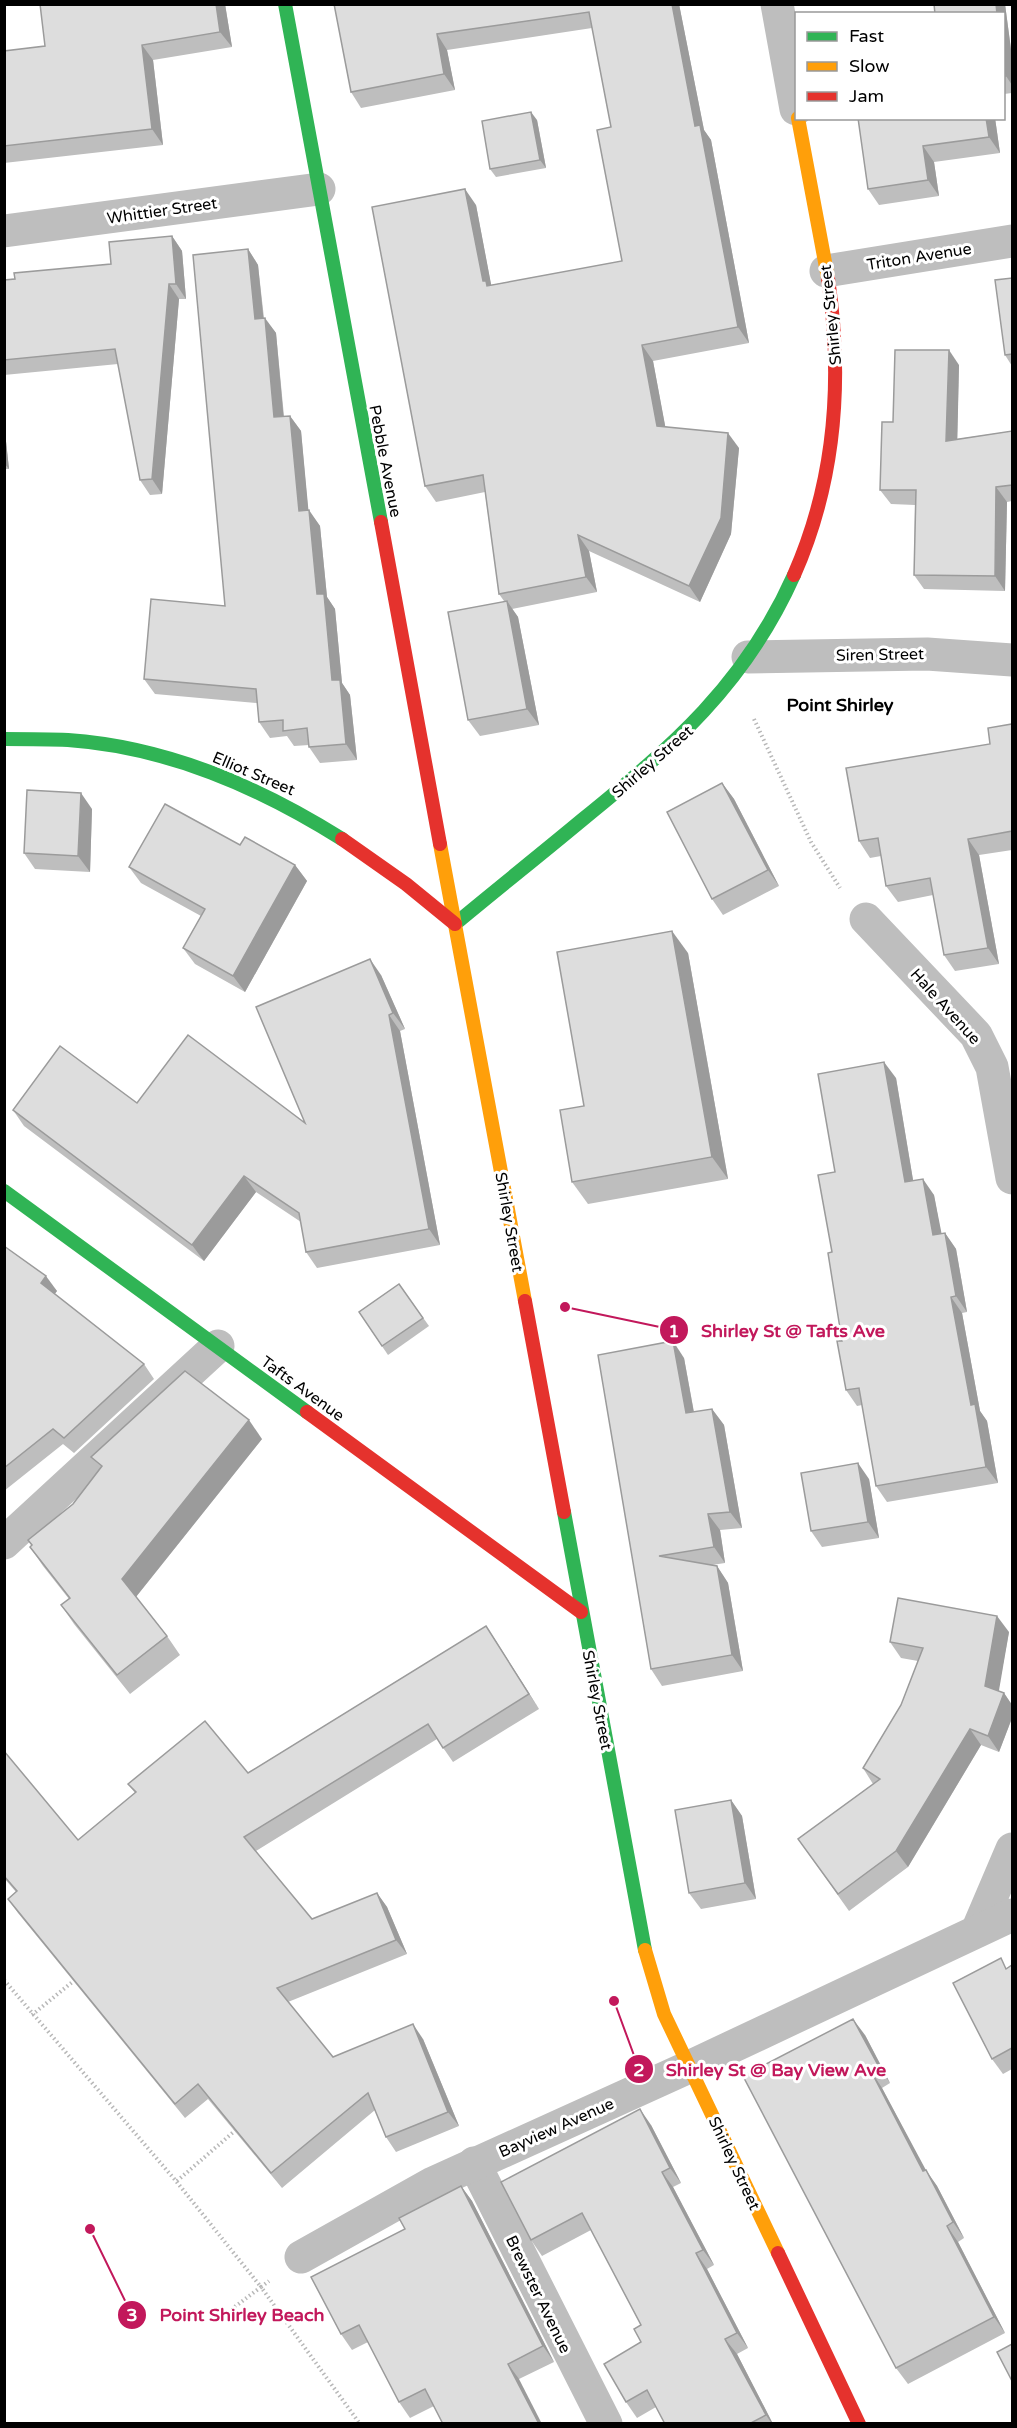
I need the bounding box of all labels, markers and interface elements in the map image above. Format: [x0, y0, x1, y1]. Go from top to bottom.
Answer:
legend [795, 12, 1005, 120]
text: Fast [849, 25, 884, 47]
text: Slow [849, 55, 890, 77]
text: Jam [849, 85, 884, 107]
street label: Whittier Street [106, 193, 219, 229]
street label: Triton Avenue [865, 239, 973, 275]
street label: Shirley Street [816, 264, 846, 366]
street label: Pebble Avenue [364, 403, 406, 519]
street label: Siren Street [836, 644, 924, 666]
district label: Point Shirley [786, 694, 894, 716]
street label: Shirley Street [608, 721, 697, 802]
street label: Elliot Street [209, 748, 298, 800]
street label: Hale Avenue [906, 964, 985, 1049]
street label: Shirley Street [490, 1171, 528, 1274]
callout: Shirley St @ Tafts Ave [659, 1312, 897, 1348]
text: 1 [668, 1320, 680, 1342]
text: Shirley St @ Tafts Ave [701, 1320, 885, 1342]
street label: Tafts Avenue [257, 1352, 348, 1426]
street label: Shirley Street [578, 1649, 616, 1752]
callout: Shirley St @ Bay View Ave [624, 2051, 898, 2087]
text: 2 [633, 2059, 645, 2081]
text: Shirley St @ Bay View Ave [666, 2059, 886, 2081]
street label: Bayview Avenue [496, 2094, 617, 2162]
street label: Shirley Street [704, 2113, 765, 2213]
street label: Brewster Avenue [501, 2232, 575, 2357]
callout: Point Shirley Beach [117, 2297, 336, 2333]
text: 3 [126, 2304, 138, 2326]
text: Point Shirley Beach [159, 2304, 325, 2326]

